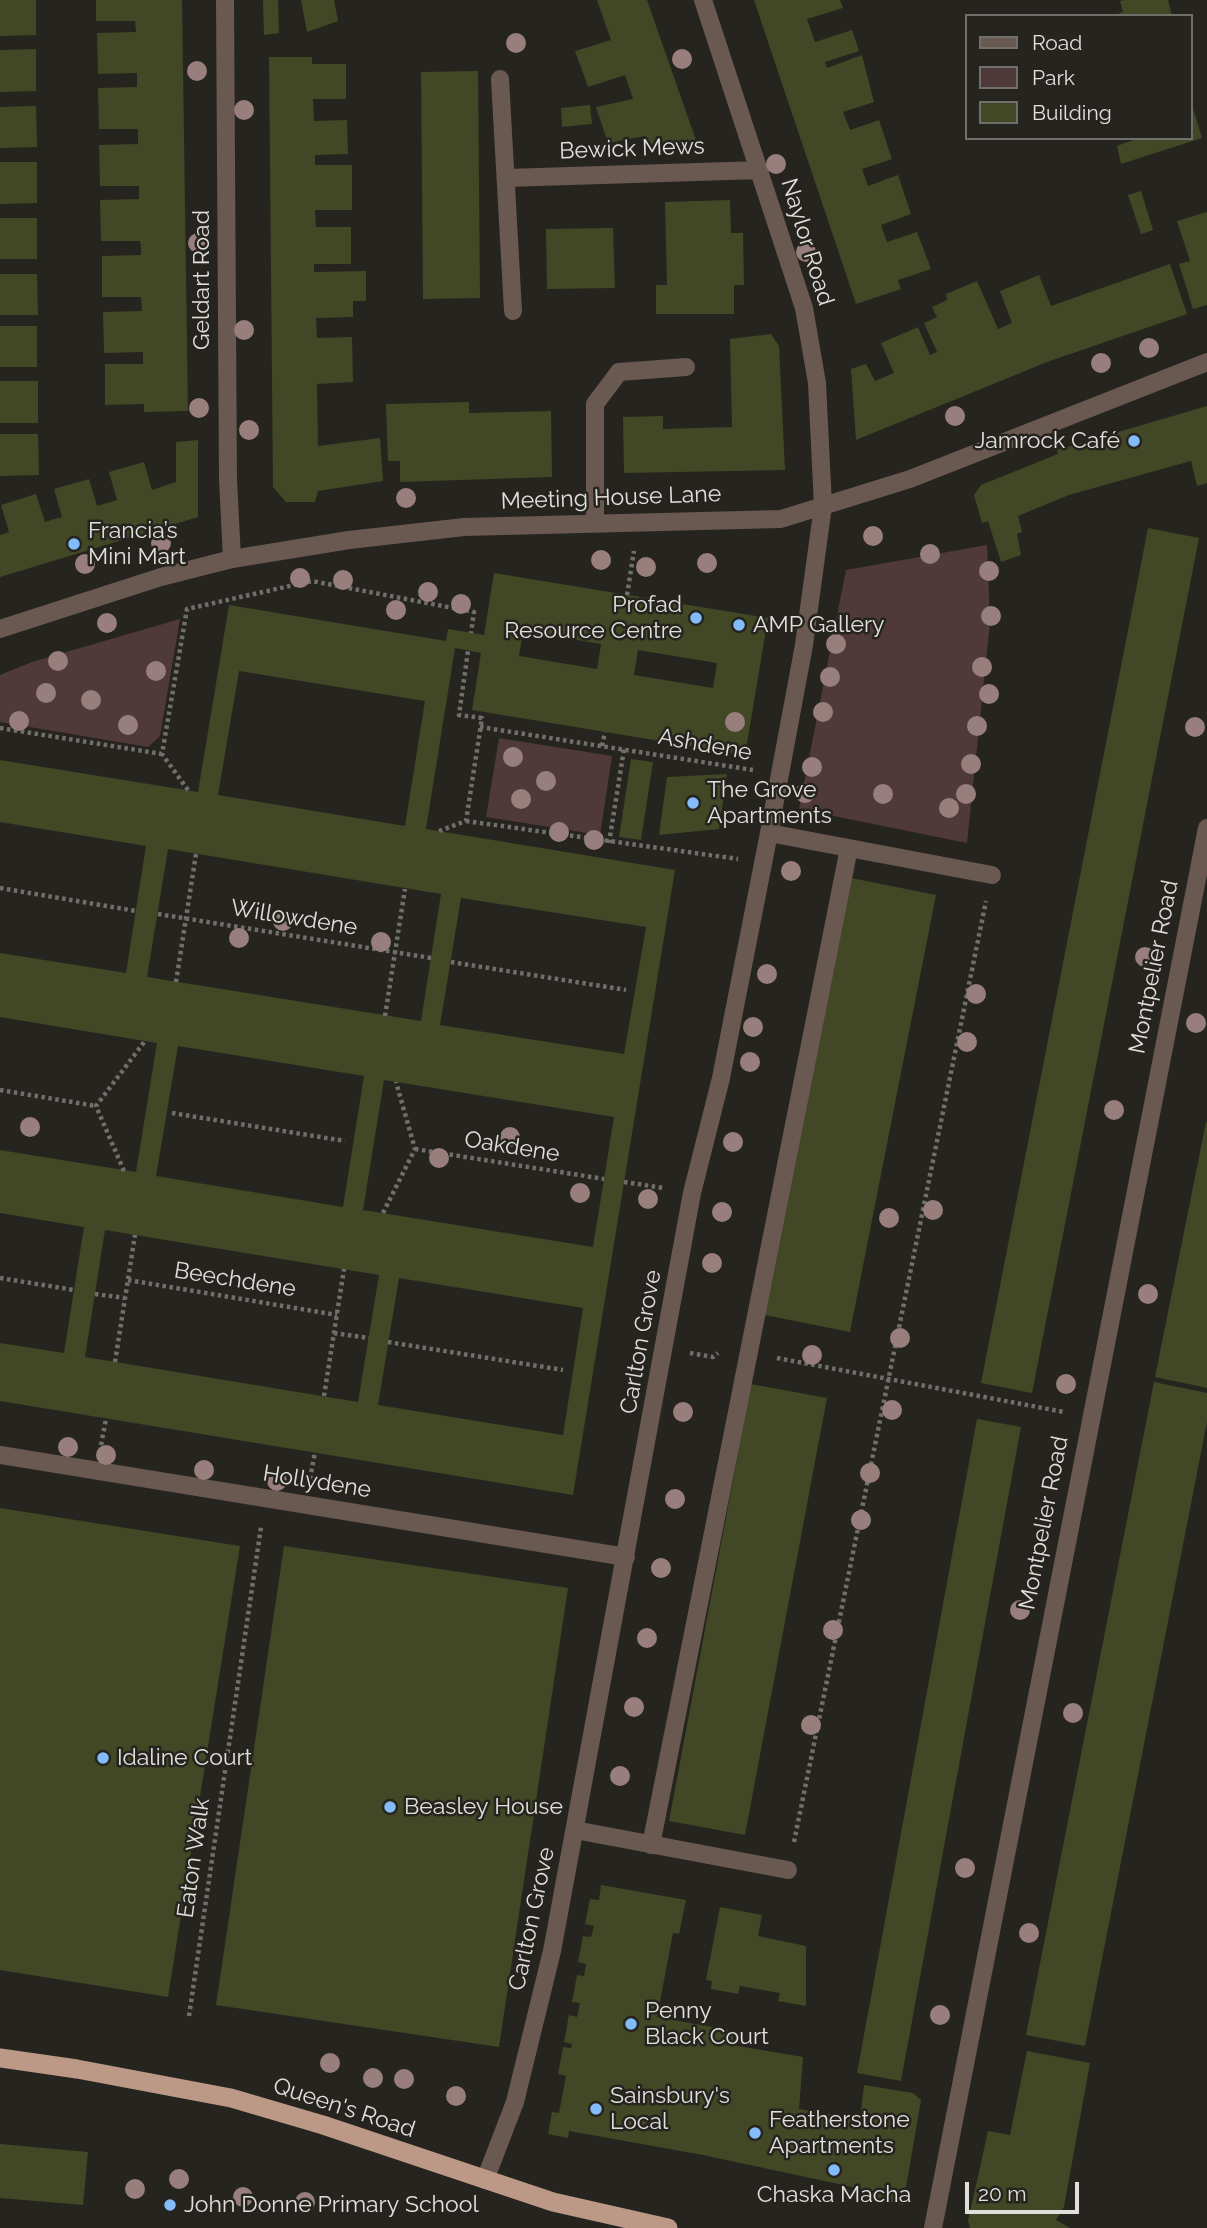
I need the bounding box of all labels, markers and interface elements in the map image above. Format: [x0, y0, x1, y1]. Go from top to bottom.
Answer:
legend [965, 14, 1193, 140]
text: Road [1032, 30, 1082, 55]
text: Park [1032, 65, 1075, 90]
text: Building [1032, 100, 1112, 125]
street label: Bewick Mews [559, 133, 705, 165]
street label: Naylor Road [775, 175, 839, 309]
street label: Geldart Road [188, 210, 216, 350]
place label: Jamrock Café [974, 427, 1120, 455]
marker: Jamrock Café [1126, 433, 1142, 449]
street label: Meeting House Lane [500, 480, 722, 516]
place label: Francia’s Mini Mart [88, 517, 186, 571]
marker: Francia’s Mini Mart [66, 536, 82, 552]
place label: Profad Resource Centre [504, 591, 682, 645]
marker: Profad Resource Centre [688, 610, 704, 626]
place label: AMP Gallery [753, 611, 884, 639]
marker: AMP Gallery [731, 617, 747, 633]
street label: Ashdene [656, 723, 754, 767]
place label: The Grove Apartments [707, 776, 832, 830]
marker: The Grove Apartments [685, 795, 701, 811]
street label: Montpelier Road [1124, 878, 1184, 1056]
street label: Willowdene [229, 894, 359, 942]
street label: Oakdene [462, 1126, 562, 1168]
street label: Beechdene [172, 1257, 298, 1303]
street label: Carlton Grove [615, 1268, 667, 1416]
street label: Montpelier Road [1014, 1434, 1074, 1612]
street label: Hollydene [261, 1460, 373, 1504]
place label: Idaline Court [117, 1744, 252, 1772]
marker: Idaline Court [95, 1750, 111, 1766]
place label: Beasley House [404, 1793, 563, 1821]
street label: Eaton Walk [172, 1796, 216, 1920]
marker: Beasley House [382, 1799, 398, 1815]
street label: Carlton Grove [503, 1845, 561, 1993]
place label: Penny Black Court [645, 1997, 769, 2051]
marker: Penny Black Court [623, 2016, 639, 2032]
street label: Queen's Road [270, 2072, 418, 2144]
place label: Sainsbury's Local [610, 2082, 730, 2136]
marker: Sainsbury's Local [588, 2101, 604, 2117]
place label: Featherstone Apartments [769, 2106, 910, 2160]
marker: Featherstone Apartments [747, 2125, 763, 2141]
marker: Chaska Macha [826, 2162, 842, 2178]
scale bar [969, 2168, 1083, 2212]
place label: Chaska Macha [757, 2181, 911, 2209]
text: 20 m [978, 2181, 1026, 2206]
place label: John Donne Primary School [184, 2191, 479, 2219]
marker: John Donne Primary School [162, 2197, 178, 2213]

